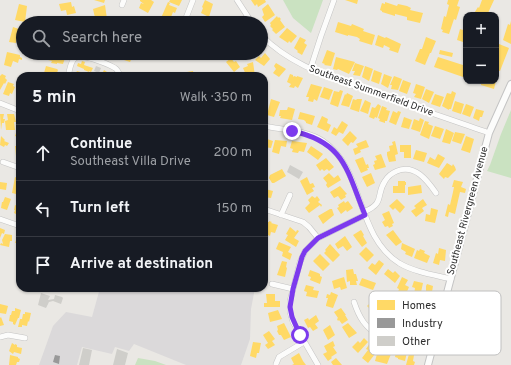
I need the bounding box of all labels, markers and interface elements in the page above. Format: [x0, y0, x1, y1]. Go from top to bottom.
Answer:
map controls [463, 12, 499, 84]
button: + [463, 12, 499, 48]
search box [16, 16, 268, 60]
icon: search [30, 27, 52, 49]
text: Search here [62, 29, 142, 48]
button: − [463, 48, 499, 84]
street label: Southeast Summerfield Drive [307, 62, 435, 120]
text: 5 min [32, 87, 76, 109]
text: Walk · 350 m [180, 90, 252, 106]
route end [283, 122, 301, 140]
text: Continue [70, 135, 132, 154]
icon: ahead [32, 142, 54, 164]
text: 200 m [213, 145, 252, 161]
street label: Southeast Rivergreen Avenue [445, 145, 491, 277]
text: Southeast Villa Drive [70, 154, 191, 170]
icon: left [32, 198, 54, 220]
text: Turn left [70, 199, 130, 218]
text: 150 m [217, 201, 252, 217]
icon: arrive [32, 254, 54, 276]
text: Arrive at destination [70, 255, 213, 274]
legend [369, 291, 501, 355]
text: Homes [402, 299, 436, 313]
text: Industry [402, 317, 443, 331]
route start [291, 326, 309, 344]
text: Other [402, 335, 431, 349]

